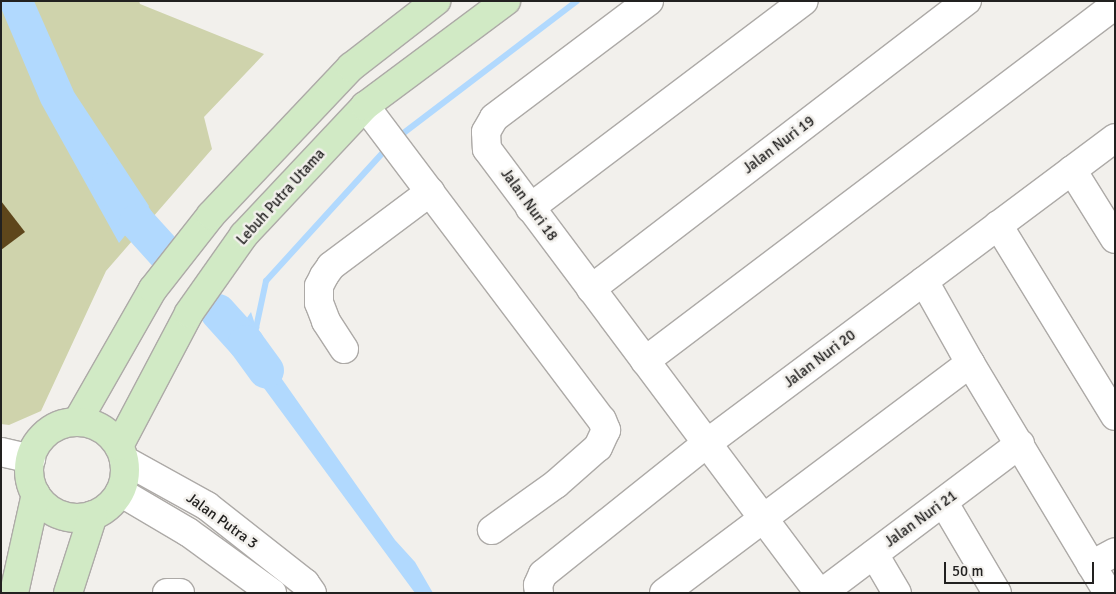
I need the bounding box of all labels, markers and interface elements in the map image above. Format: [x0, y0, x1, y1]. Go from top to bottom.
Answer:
street label: Jalan Nuri 19 [740, 112, 818, 178]
street label: Lebuh Putra Utama [233, 145, 329, 249]
street label: Jalan Nuri 18 [497, 165, 561, 245]
street label: Jalan Nuri 20 [781, 326, 859, 392]
street label: Jalan Nuri 21 [881, 487, 961, 551]
street label: Jalan Putra 3 [183, 489, 261, 553]
scale bar [946, 552, 1096, 584]
text: 50 m [952, 562, 983, 580]

